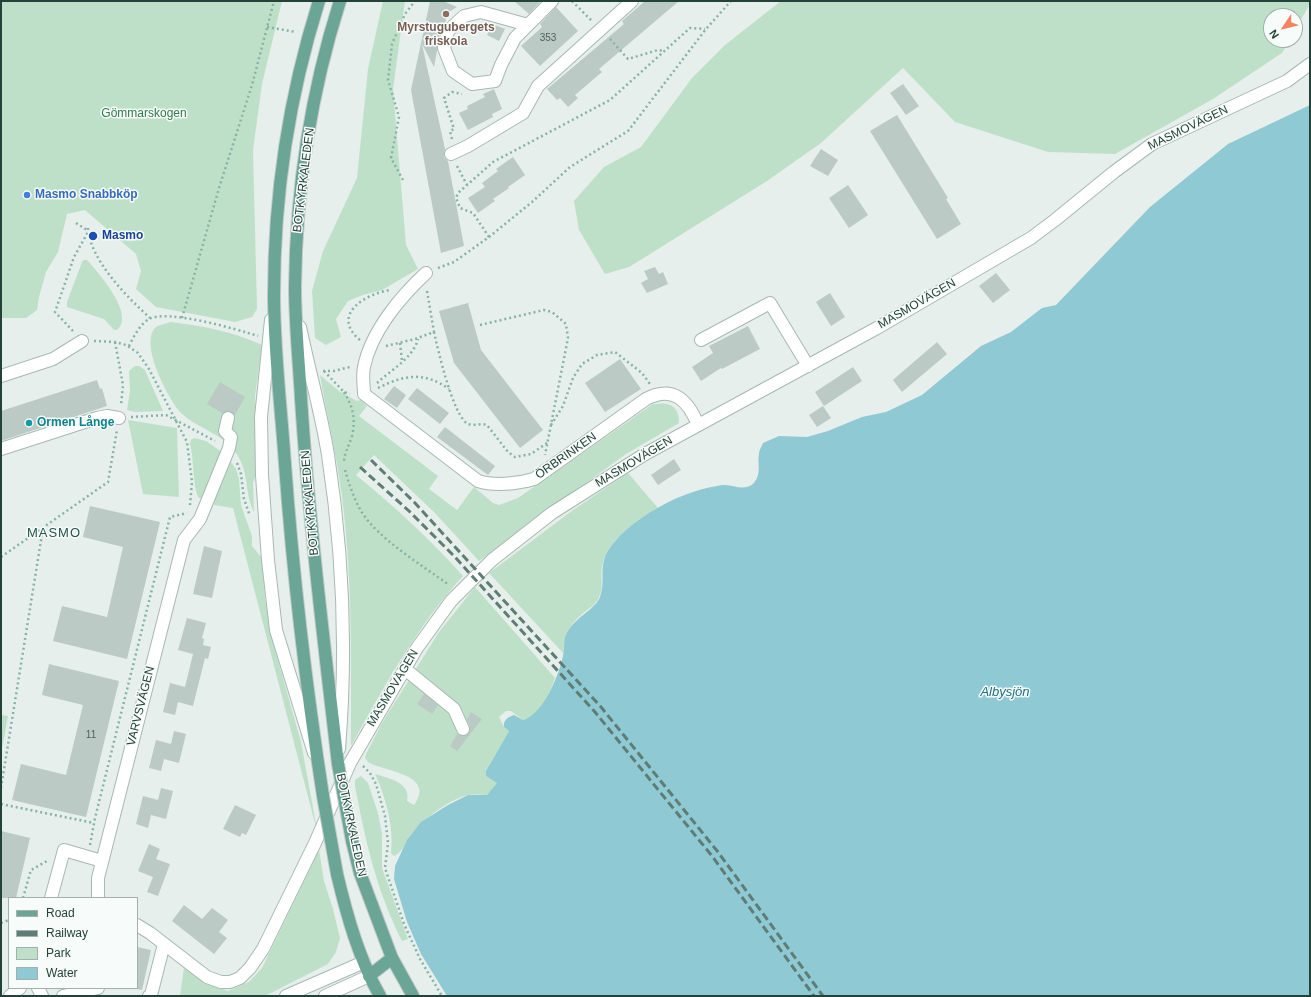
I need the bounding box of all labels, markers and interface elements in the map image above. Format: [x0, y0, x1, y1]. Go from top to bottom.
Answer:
north arrow [1263, 8, 1303, 48]
marker: Myrstugubergets friskola [441, 9, 451, 19]
place label: Myrstugubergets friskola [397, 21, 495, 49]
text: N [1267, 28, 1281, 41]
house number: 353 [540, 32, 556, 44]
street label: MASMOVÄGEN [1146, 102, 1230, 154]
park label: Gömmarskogen [101, 107, 187, 121]
street label: BOTKYRKALEDEN [290, 127, 318, 233]
place label: Masmo Snabbköp [35, 188, 138, 202]
marker: Masmo Snabbköp [22, 190, 32, 200]
place label: Masmo [102, 229, 143, 243]
marker: Masmo [87, 230, 99, 242]
street label: MASMOVÄGEN [876, 276, 958, 332]
place label: Ormen Långe [37, 416, 114, 430]
marker: Ormen Långe [24, 418, 34, 428]
street label: ÖRBRINKEN [533, 430, 599, 482]
street label: MASMOVÄGEN [593, 433, 675, 491]
street label: BOTKYRKALEDEN [298, 450, 322, 556]
district label: MASMO [27, 525, 81, 541]
street label: MASMOVÄGEN [364, 647, 422, 729]
street label: VARVSVÄGEN [124, 665, 158, 747]
water label: Albysjön [980, 684, 1030, 700]
house number: 11 [86, 729, 96, 741]
street label: BOTKYRKALEDEN [333, 772, 369, 878]
legend [8, 897, 138, 989]
text: Road [46, 906, 75, 920]
text: Railway [46, 926, 88, 940]
text: Park [46, 946, 71, 960]
text: Water [46, 966, 78, 980]

